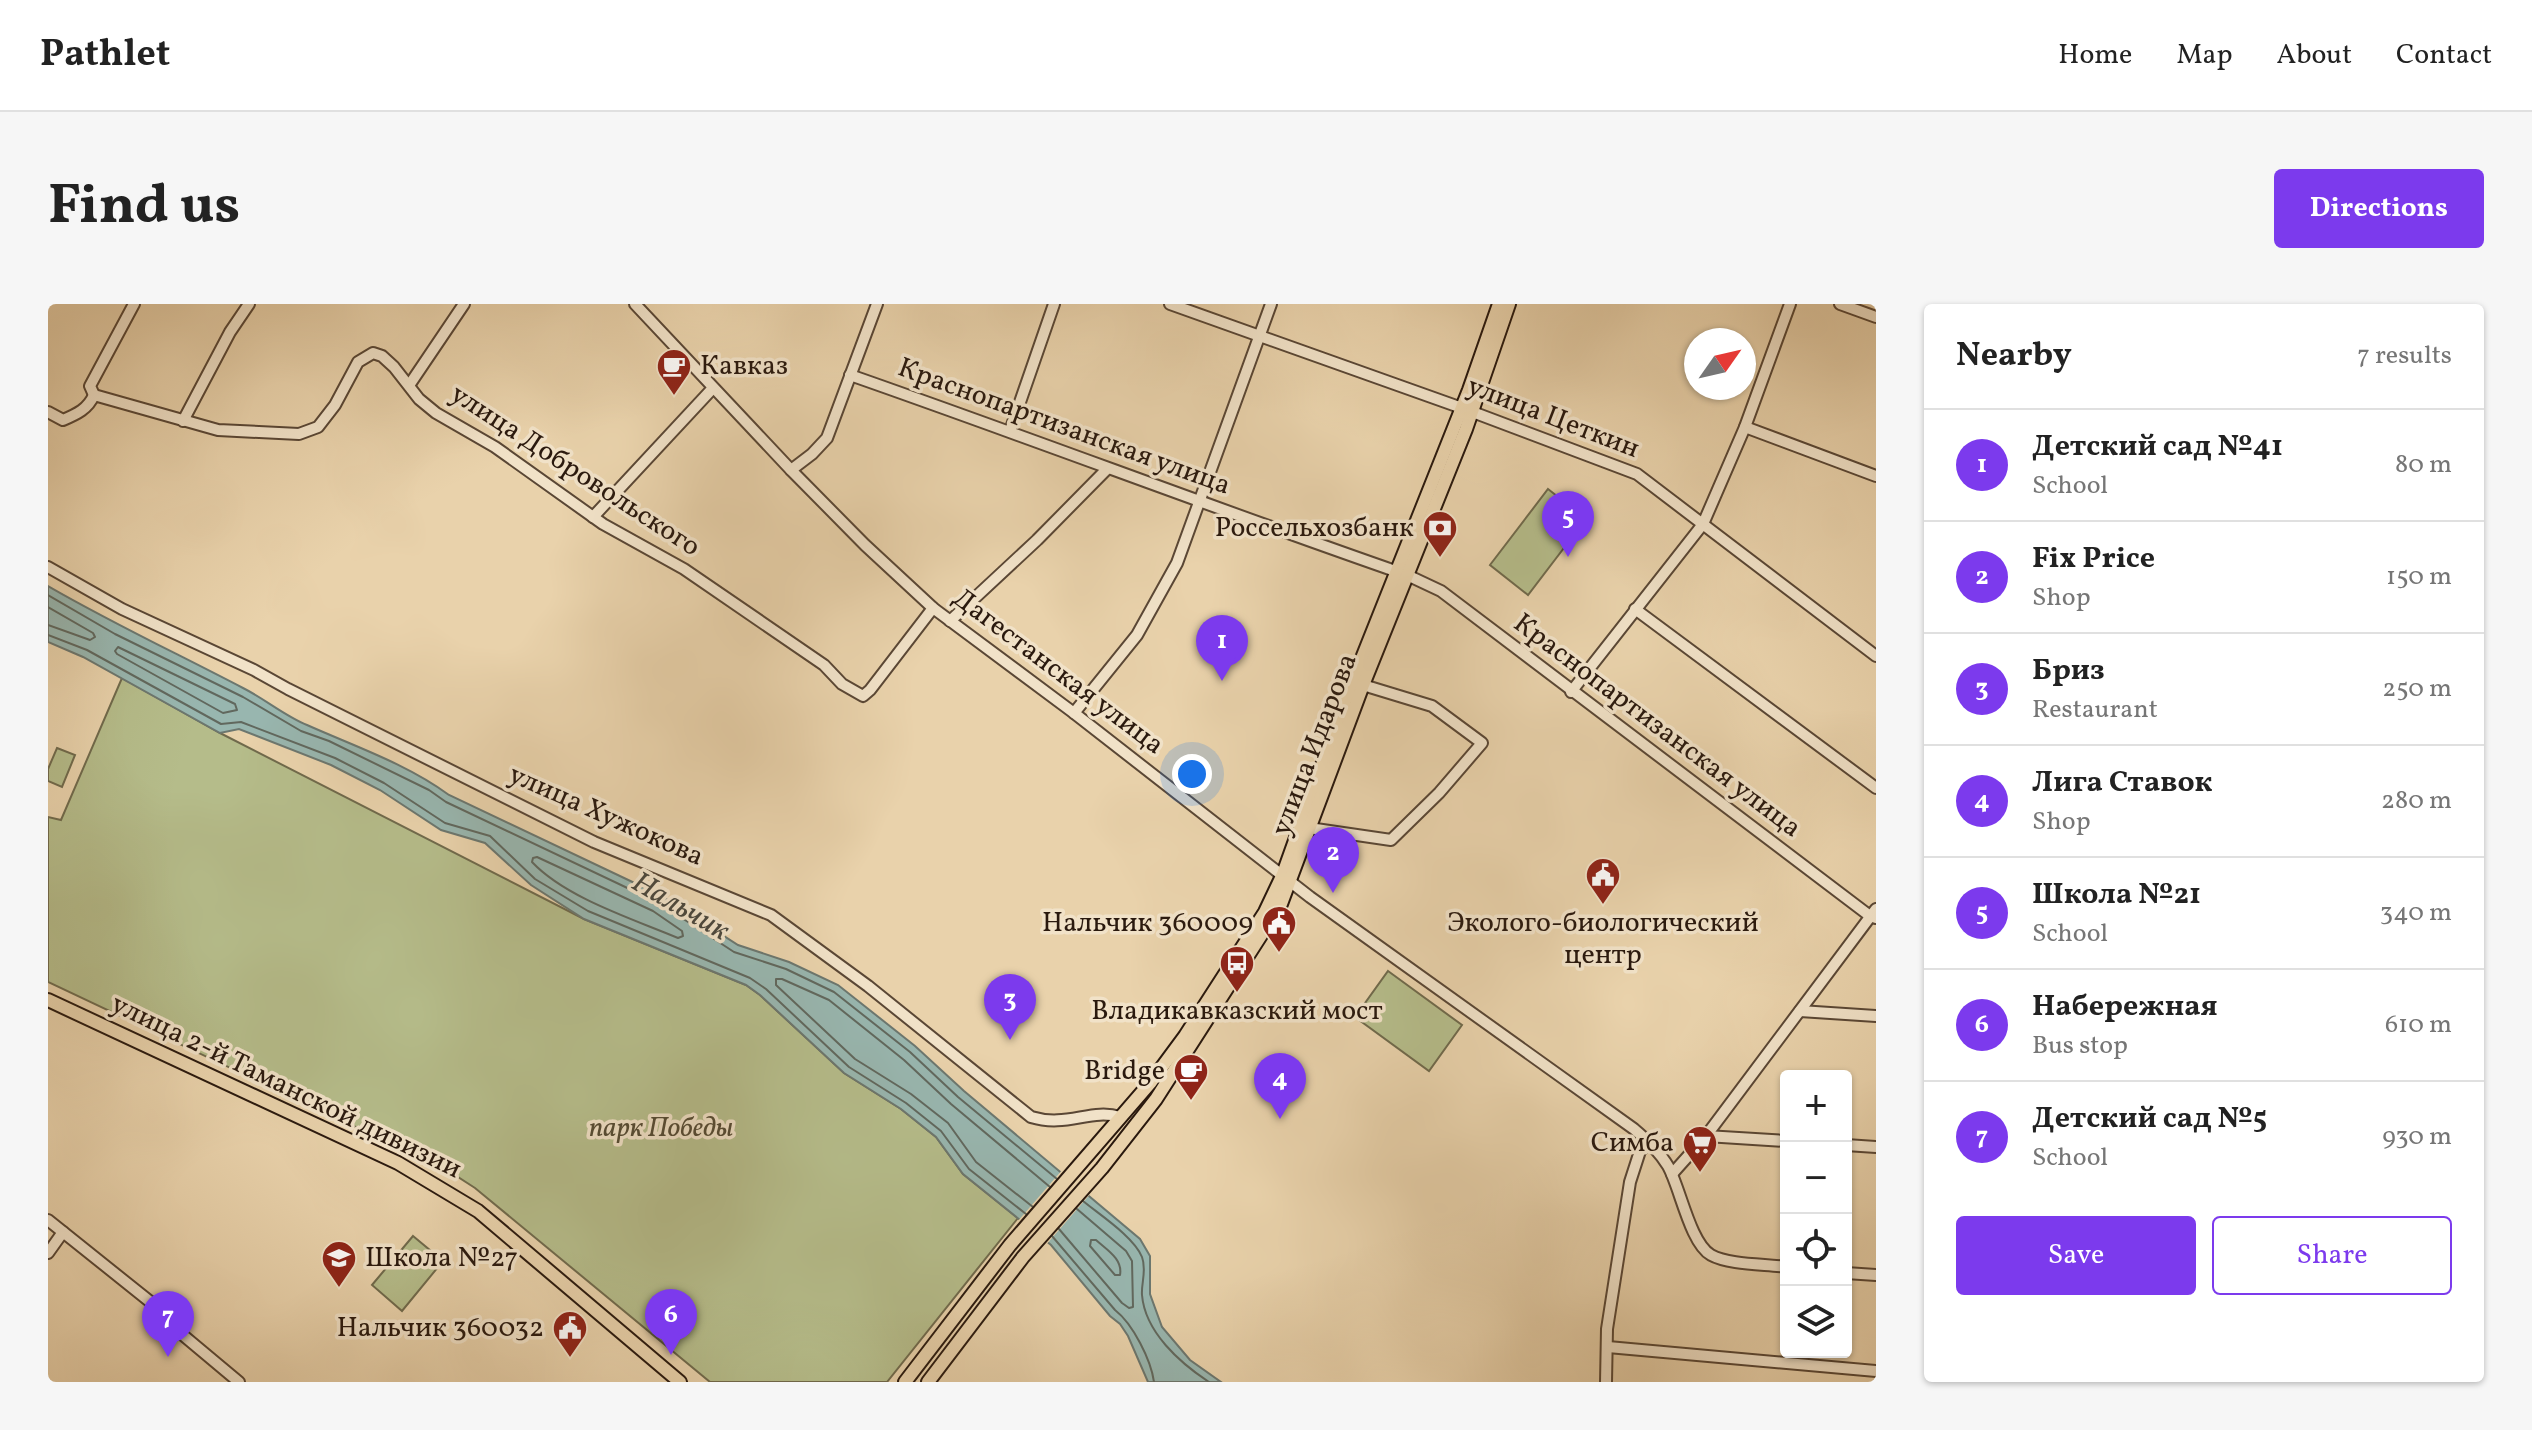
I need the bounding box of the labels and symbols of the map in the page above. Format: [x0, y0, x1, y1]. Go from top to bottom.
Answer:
north arrow [1684, 328, 1756, 400]
cafe icon: Кавказ [655, 347, 693, 397]
place label: Кавказ [700, 347, 788, 386]
street label: Краснопартизанская улица [892, 349, 1236, 505]
street label: улица Цеткин [1461, 367, 1645, 469]
street label: улица Добровольского [442, 375, 708, 567]
pin: 5 [1542, 491, 1594, 557]
place label: Россельхозбанк [1215, 509, 1414, 548]
bank icon: Россельхозбанк [1421, 509, 1459, 559]
street label: Дагестанская улица [944, 579, 1172, 765]
street label: Краснопартизанская улица [1505, 605, 1809, 847]
pin: 1 [1196, 615, 1248, 681]
street label: улица Идарова [1262, 648, 1368, 842]
your location [1172, 754, 1212, 794]
street label: улица Хужокова [502, 755, 710, 877]
pin: 2 [1307, 827, 1359, 893]
public building icon: Эколого-биологический центр [1584, 856, 1622, 906]
water label: Нальчик [623, 862, 737, 952]
place label: Нальчик 360009 [1042, 904, 1253, 943]
public building icon: Нальчик 360009 [1260, 904, 1298, 954]
place label: Эколого-биологический центр [1447, 904, 1759, 975]
bus stop icon: Владикавказский мост [1218, 944, 1256, 994]
pin: 3 [984, 974, 1036, 1040]
street label: улица 2-й Таманской дивизии [104, 985, 468, 1189]
place label: Владикавказский мост [1091, 992, 1383, 1031]
place label: Bridge [1084, 1052, 1165, 1091]
cafe icon: Bridge [1172, 1052, 1210, 1102]
pin: 4 [1254, 1053, 1306, 1119]
park label: парк Победы [589, 1109, 733, 1148]
place label: Симба [1591, 1124, 1674, 1163]
supermarket icon: Симба [1681, 1124, 1719, 1174]
school or university icon: Школа №27 [320, 1239, 358, 1289]
place label: Школа №27 [365, 1239, 518, 1278]
pin: 6 [645, 1289, 697, 1355]
pin: 7 [142, 1291, 194, 1357]
place label: Нальчик 360032 [337, 1309, 544, 1348]
public building icon: Нальчик 360032 [551, 1309, 589, 1359]

